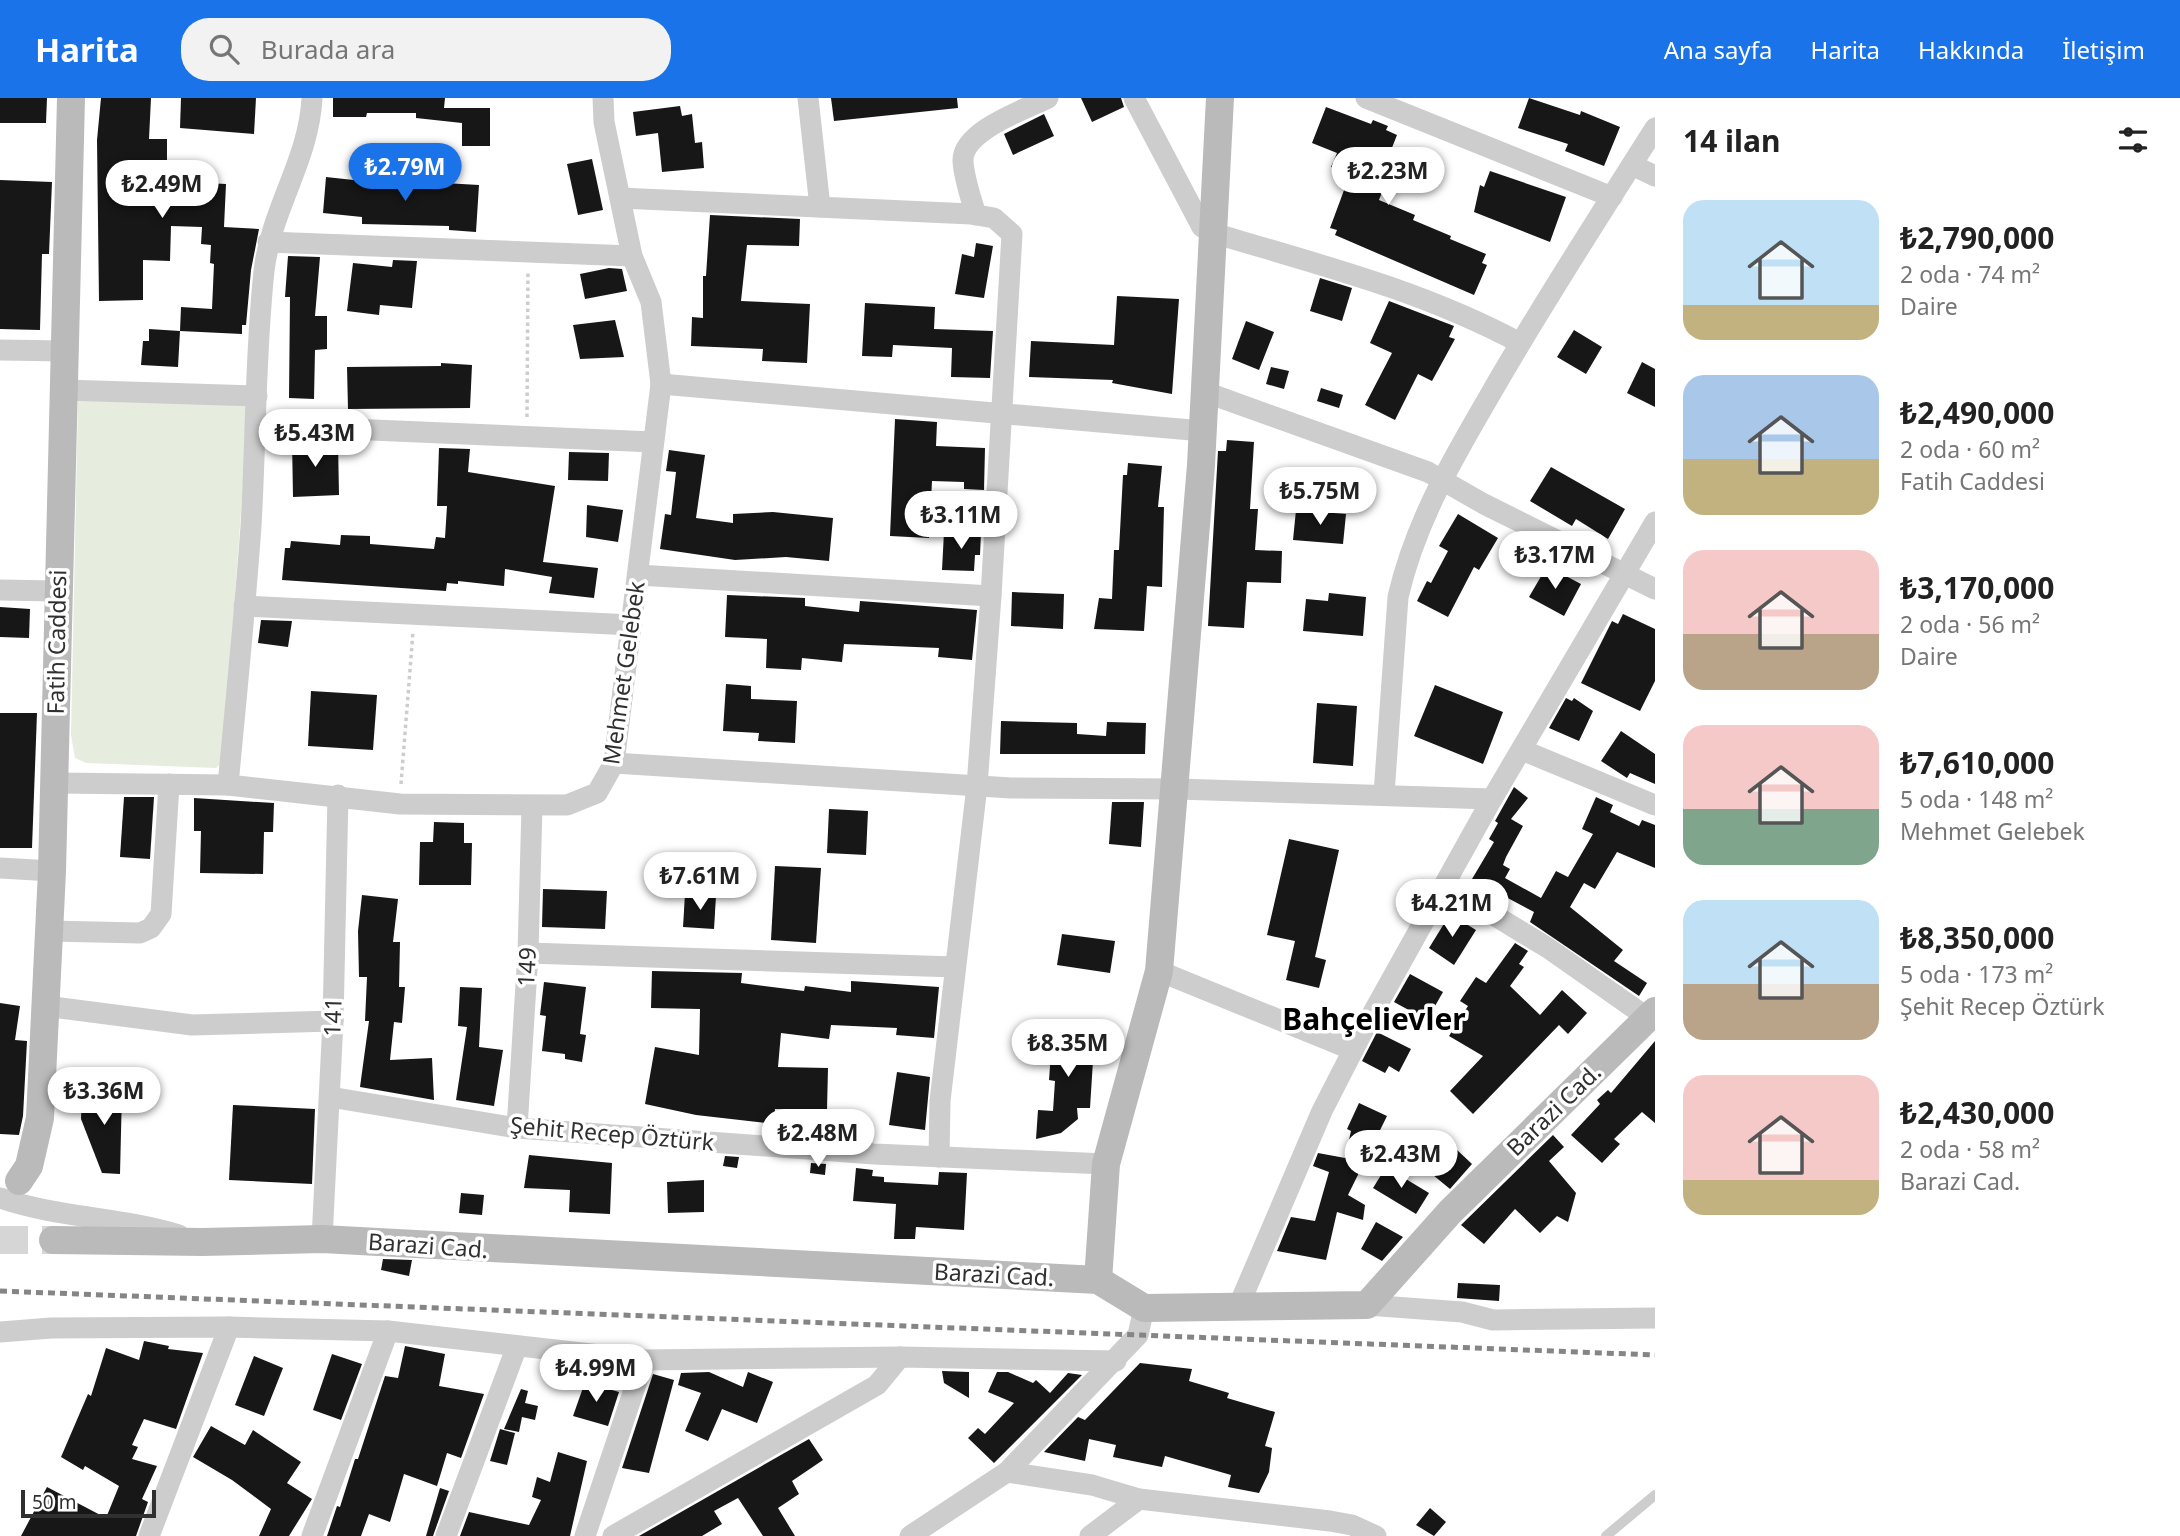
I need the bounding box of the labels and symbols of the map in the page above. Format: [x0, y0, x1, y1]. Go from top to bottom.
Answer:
pin: ₺2.79M [348, 144, 462, 203]
pin: ₺2.23M [1331, 148, 1445, 207]
pin: ₺2.49M [105, 160, 219, 220]
pin: ₺5.43M [258, 410, 372, 469]
pin: ₺5.75M [1263, 468, 1377, 527]
pin: ₺3.11M [904, 491, 1018, 551]
pin: ₺3.17M [1498, 532, 1612, 591]
street label: Fatih Caddesi [39, 569, 73, 715]
street label: Mehmet Gelebek [594, 578, 652, 767]
pin: ₺7.61M [643, 852, 757, 912]
pin: ₺4.21M [1395, 880, 1509, 939]
street label: 149 [509, 946, 543, 987]
street label: 141 [315, 997, 349, 1037]
district label: Bahçelievler [1282, 998, 1466, 1039]
pin: ₺8.35M [1011, 1020, 1125, 1079]
street label: Barazi Cad. [1499, 1056, 1608, 1163]
pin: ₺3.36M [47, 1068, 161, 1127]
street label: Şehit Recep Öztürk [509, 1108, 716, 1158]
pin: ₺2.48M [761, 1110, 875, 1169]
pin: ₺2.43M [1344, 1130, 1458, 1190]
street label: Barazi Cad. [367, 1225, 489, 1265]
street label: Barazi Cad. [933, 1255, 1055, 1293]
pin: ₺4.99M [539, 1344, 653, 1404]
scale bar [21, 1487, 156, 1519]

